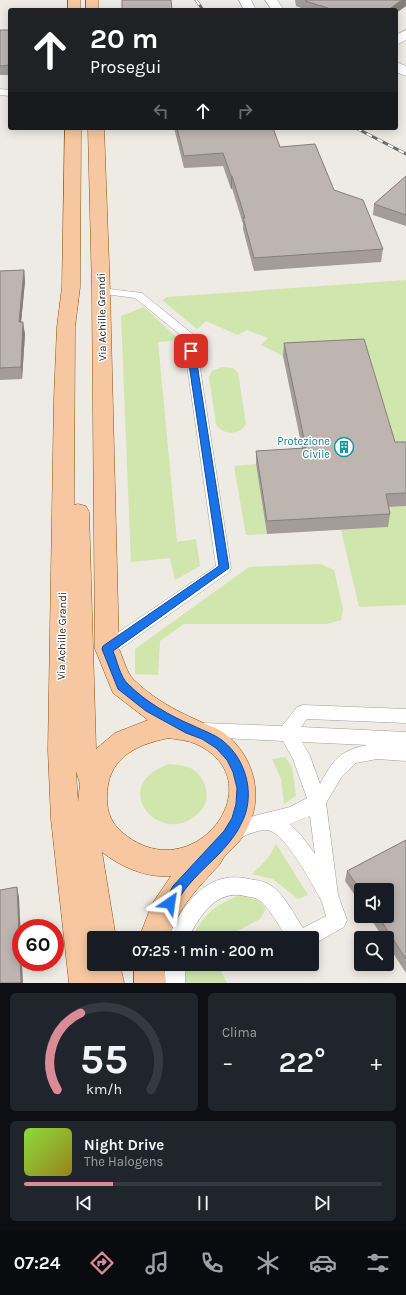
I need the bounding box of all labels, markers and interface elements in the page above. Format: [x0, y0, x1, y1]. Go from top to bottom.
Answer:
text: 20 m [90, 22, 158, 55]
icon: ahead [24, 24, 76, 76]
text: Prosegui [90, 56, 161, 78]
icon: left [150, 100, 172, 122]
icon: ahead [192, 100, 214, 122]
icon: right [234, 100, 256, 122]
street label: Via Achille Grandi [95, 273, 109, 361]
pin [174, 334, 208, 368]
icon: arrive [180, 340, 202, 362]
place label: Protezione Civile [277, 435, 330, 461]
building icon: Protezione Civile [333, 436, 355, 458]
street label: Via Achille Grandi [55, 592, 69, 680]
position arrow [149, 882, 191, 924]
map controls [354, 883, 394, 971]
button: sound [354, 883, 394, 923]
speed limit sign: 60 [12, 919, 64, 971]
button: search [354, 931, 394, 971]
text: 07:25 · 1 min · 200 m [132, 942, 274, 960]
text: Clima [222, 1025, 257, 1040]
text: 55 [80, 1035, 128, 1083]
text: 22° [278, 1044, 326, 1080]
text: − [222, 1050, 234, 1076]
text: + [370, 1050, 382, 1076]
text: km/h [86, 1081, 122, 1098]
text: Night Drive [84, 1136, 164, 1154]
text: The Halogens [84, 1154, 163, 1169]
icon: previous [73, 1192, 95, 1214]
icon: pause [192, 1192, 214, 1214]
icon: next [311, 1192, 333, 1214]
icon: directions [88, 1249, 116, 1277]
icon: music [143, 1249, 171, 1277]
icon: phone [198, 1249, 226, 1277]
icon: climate [254, 1249, 282, 1277]
icon: car [309, 1249, 337, 1277]
icon: filters [364, 1249, 392, 1277]
text: 07:24 [14, 1252, 60, 1274]

